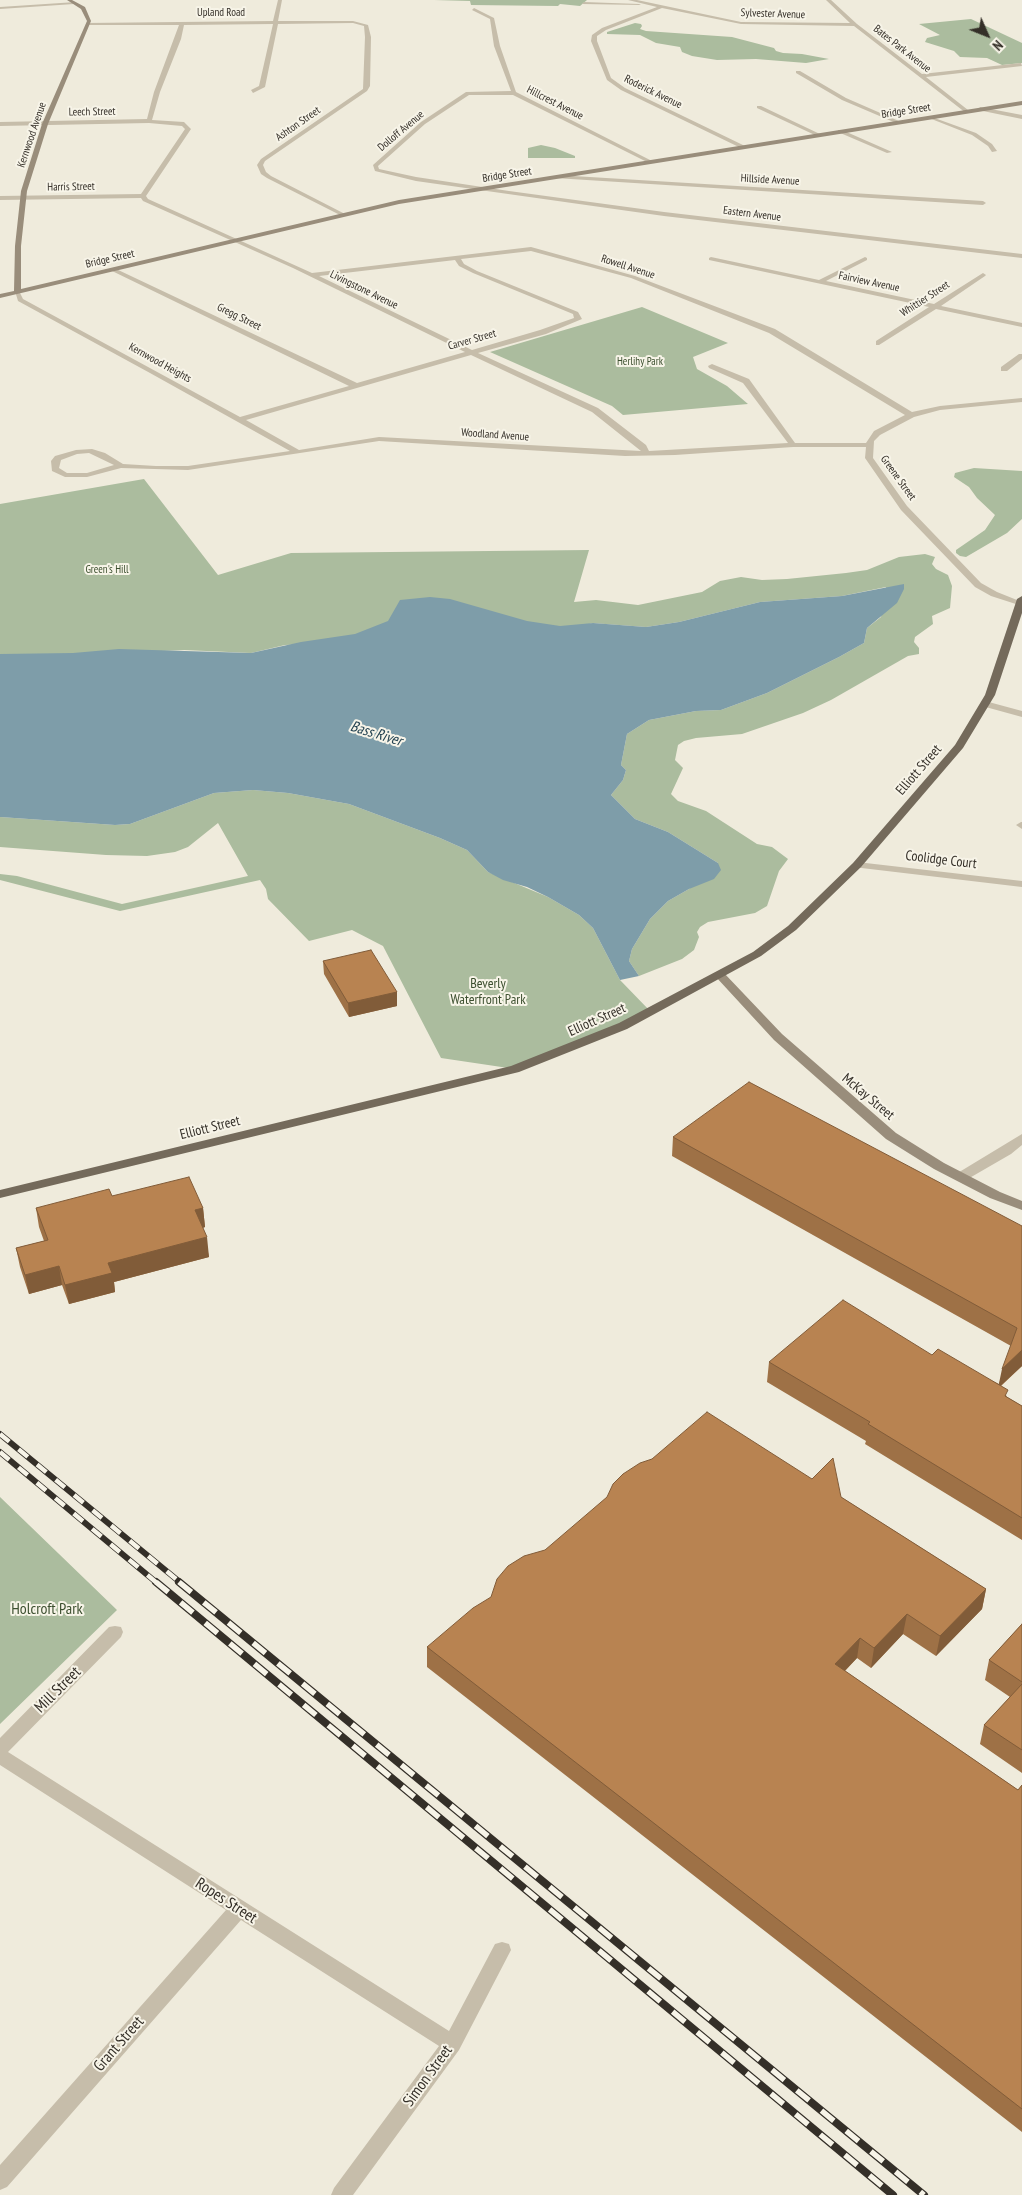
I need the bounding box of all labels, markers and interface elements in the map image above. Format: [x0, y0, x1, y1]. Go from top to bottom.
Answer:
street label: Upland Road [197, 6, 245, 20]
street label: Sylvester Avenue [740, 6, 806, 22]
north arrow [962, 10, 1012, 60]
street label: Bates Park Avenue [871, 22, 933, 76]
text: N [989, 36, 1007, 54]
street label: Roderick Avenue [622, 72, 684, 112]
street label: Hillcrest Avenue [524, 83, 586, 123]
street label: Kernwood Avenue [15, 101, 49, 169]
street label: Bridge Street [880, 101, 932, 121]
street label: Ashton Street [273, 104, 323, 144]
street label: Leech Street [68, 105, 116, 119]
street label: Dolloff Avenue [375, 108, 427, 154]
street label: Bridge Street [481, 165, 533, 185]
street label: Hillside Avenue [740, 172, 800, 188]
street label: Harris Street [47, 180, 95, 194]
street label: Eastern Avenue [722, 204, 782, 224]
street label: Bridge Street [84, 247, 136, 271]
street label: Rowell Avenue [599, 252, 657, 282]
street label: Livingstone Avenue [328, 268, 400, 312]
street label: Fairview Avenue [837, 269, 901, 295]
street label: Whittier Street [898, 278, 952, 320]
street label: Gregg Street [215, 301, 263, 333]
street label: Carver Street [447, 327, 497, 353]
street label: Kernwood Heights [126, 340, 194, 386]
park label: Herlihy Park [617, 355, 663, 369]
street label: Woodland Avenue [461, 426, 529, 444]
street label: Greene Street [877, 453, 919, 503]
park label: Green's Hill [85, 563, 129, 577]
water label: Bass River [348, 718, 404, 750]
street label: Elliott Street [893, 741, 945, 799]
street label: Coolidge Court [905, 847, 977, 873]
park label: Beverly Waterfront Park [450, 976, 526, 1009]
street label: Elliott Street [566, 1000, 628, 1040]
street label: McKay Street [838, 1070, 898, 1124]
street label: Elliott Street [178, 1112, 242, 1144]
park label: Holcroft Park [11, 1599, 83, 1619]
street label: Mill Street [31, 1663, 85, 1717]
street label: Ropes Street [192, 1874, 260, 1928]
street label: Grant Street [90, 2013, 148, 2075]
street label: Simon Street [399, 2042, 457, 2110]

